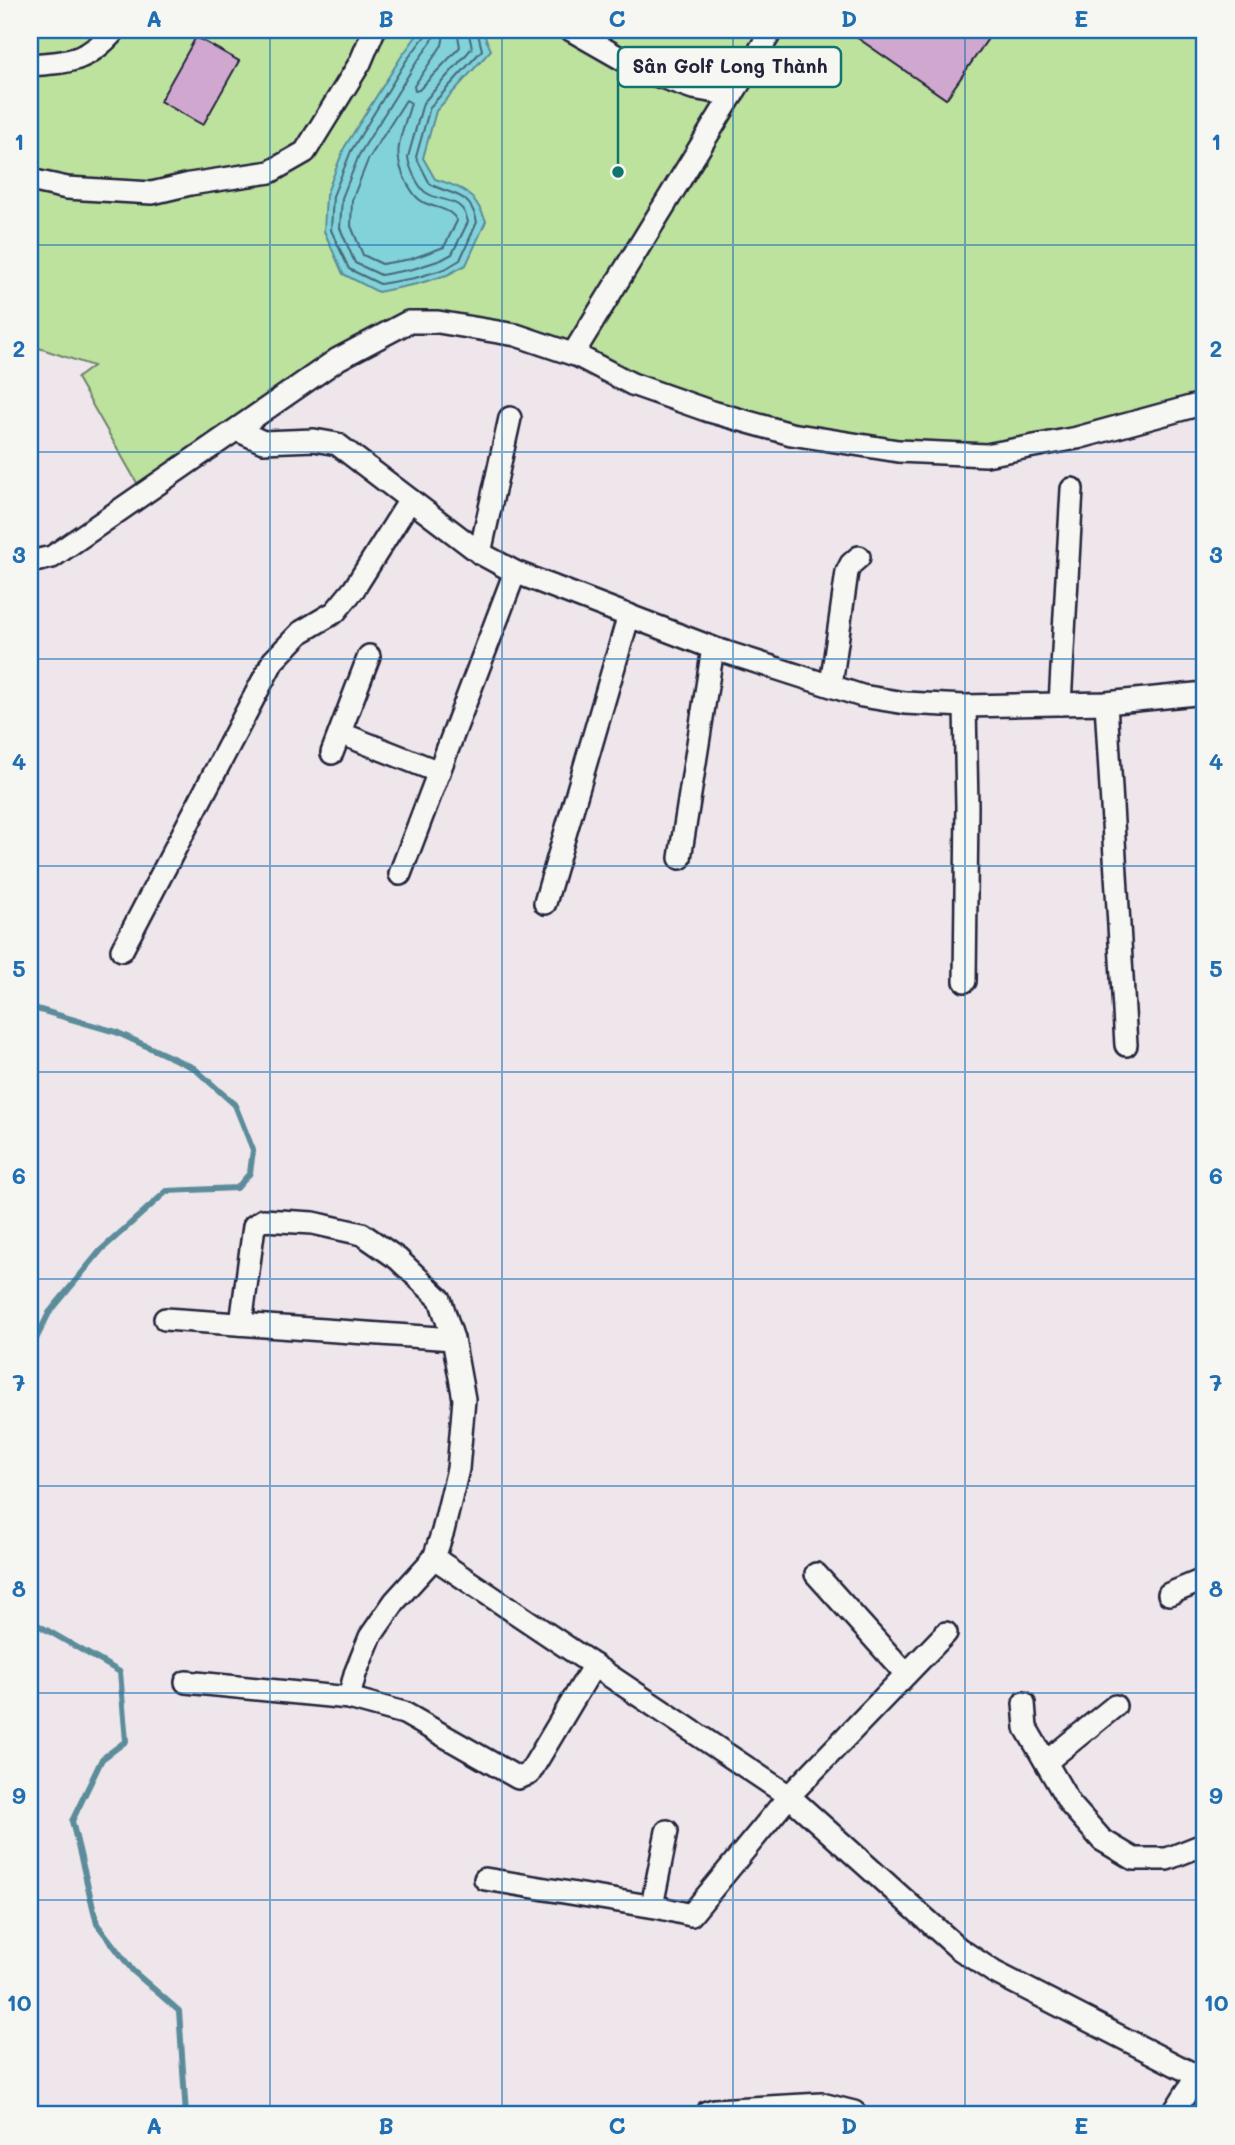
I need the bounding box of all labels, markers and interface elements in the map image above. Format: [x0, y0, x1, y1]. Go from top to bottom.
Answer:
text: A [146, 3, 162, 33]
text: B [378, 3, 394, 33]
text: C [608, 3, 626, 33]
text: D [841, 3, 857, 33]
text: E [1074, 3, 1088, 33]
callout: Sân Golf Long Thành [618, 47, 841, 87]
text: Sân Golf Long Thành [632, 53, 828, 78]
text: 1 [14, 126, 24, 156]
text: 1 [1211, 126, 1221, 156]
text: 2 [13, 333, 25, 363]
text: 2 [1210, 333, 1222, 363]
text: 3 [12, 539, 26, 569]
text: 3 [1209, 539, 1223, 569]
text: 4 [12, 746, 26, 776]
text: 4 [1209, 746, 1223, 776]
text: 5 [12, 953, 26, 983]
text: 5 [1209, 953, 1223, 983]
text: 6 [12, 1160, 26, 1190]
text: 6 [1209, 1160, 1223, 1190]
text: 7 [13, 1367, 26, 1397]
text: 7 [1210, 1367, 1223, 1397]
text: 8 [12, 1573, 26, 1603]
text: 8 [1209, 1573, 1223, 1603]
text: 9 [12, 1780, 26, 1810]
text: 9 [1209, 1780, 1223, 1810]
text: 10 [7, 1987, 32, 2017]
text: 10 [1204, 1987, 1229, 2017]
text: A [146, 2110, 162, 2140]
text: B [378, 2110, 394, 2140]
text: C [608, 2110, 626, 2140]
text: D [841, 2110, 857, 2140]
text: E [1074, 2110, 1088, 2140]

